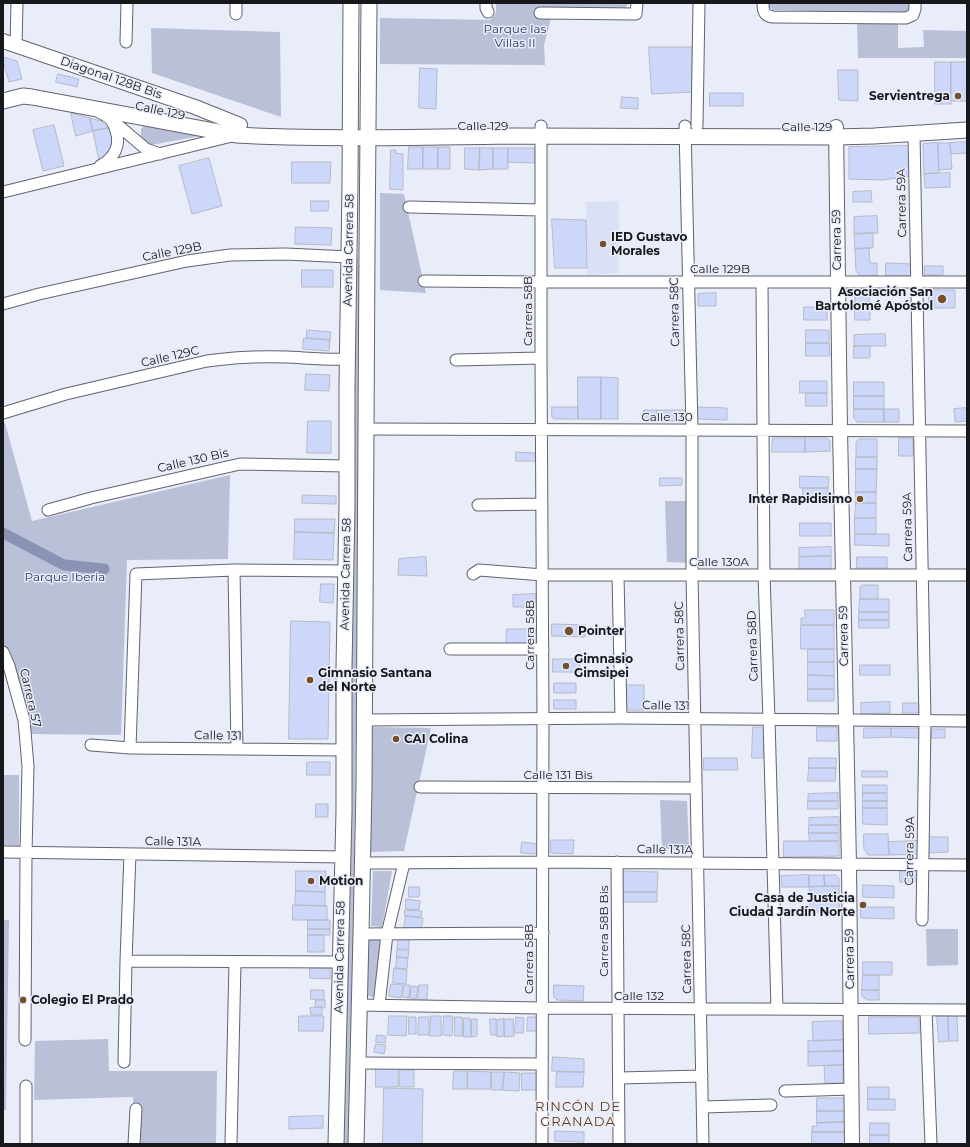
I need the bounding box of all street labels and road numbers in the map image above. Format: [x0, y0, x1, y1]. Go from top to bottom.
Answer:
street label: Diagonal 128B Bis [58, 54, 164, 102]
street label: Calle 129 [134, 99, 186, 123]
street label: Calle 129 [458, 119, 508, 133]
street label: Calle 129 [782, 120, 832, 134]
street label: Carrera 59A [894, 168, 910, 238]
street label: Avenida Carrera 58 [341, 194, 357, 306]
street label: Carrera 59 [829, 209, 845, 271]
street label: Calle 129B [141, 239, 203, 265]
street label: Calle 129B [690, 262, 750, 276]
street label: Carrera 58B [521, 276, 535, 346]
street label: Carrera 58C [667, 277, 683, 347]
street label: Calle 129C [139, 343, 201, 371]
street label: Calle 130 [641, 410, 693, 424]
street label: Calle 130 Bis [156, 446, 230, 476]
street label: Carrera 59A [900, 492, 916, 562]
street label: Avenida Carrera 58 [338, 518, 354, 630]
street label: Calle 130A [689, 555, 749, 569]
street label: Carrera 58B [523, 600, 537, 670]
street label: Carrera 58C [672, 601, 688, 671]
street label: Carrera 59 [836, 605, 852, 667]
street label: Carrera 58D [745, 610, 761, 682]
street label: Carrera 57 [16, 667, 44, 729]
street label: Calle 131 [642, 698, 690, 714]
street label: Calle 131 [194, 728, 242, 744]
street label: Calle 131 Bis [523, 768, 593, 782]
street label: Carrera 59A [902, 816, 918, 886]
street label: Calle 131A [145, 834, 201, 850]
street label: Calle 131A [637, 842, 693, 858]
street label: Carrera 58B Bis [597, 885, 611, 977]
street label: Avenida Carrera 58 [332, 901, 348, 1013]
street label: Carrera 58B [522, 924, 536, 994]
street label: Carrera 58C [679, 924, 695, 994]
street label: Carrera 59 [842, 928, 858, 990]
street label: Calle 132 [614, 989, 664, 1003]

